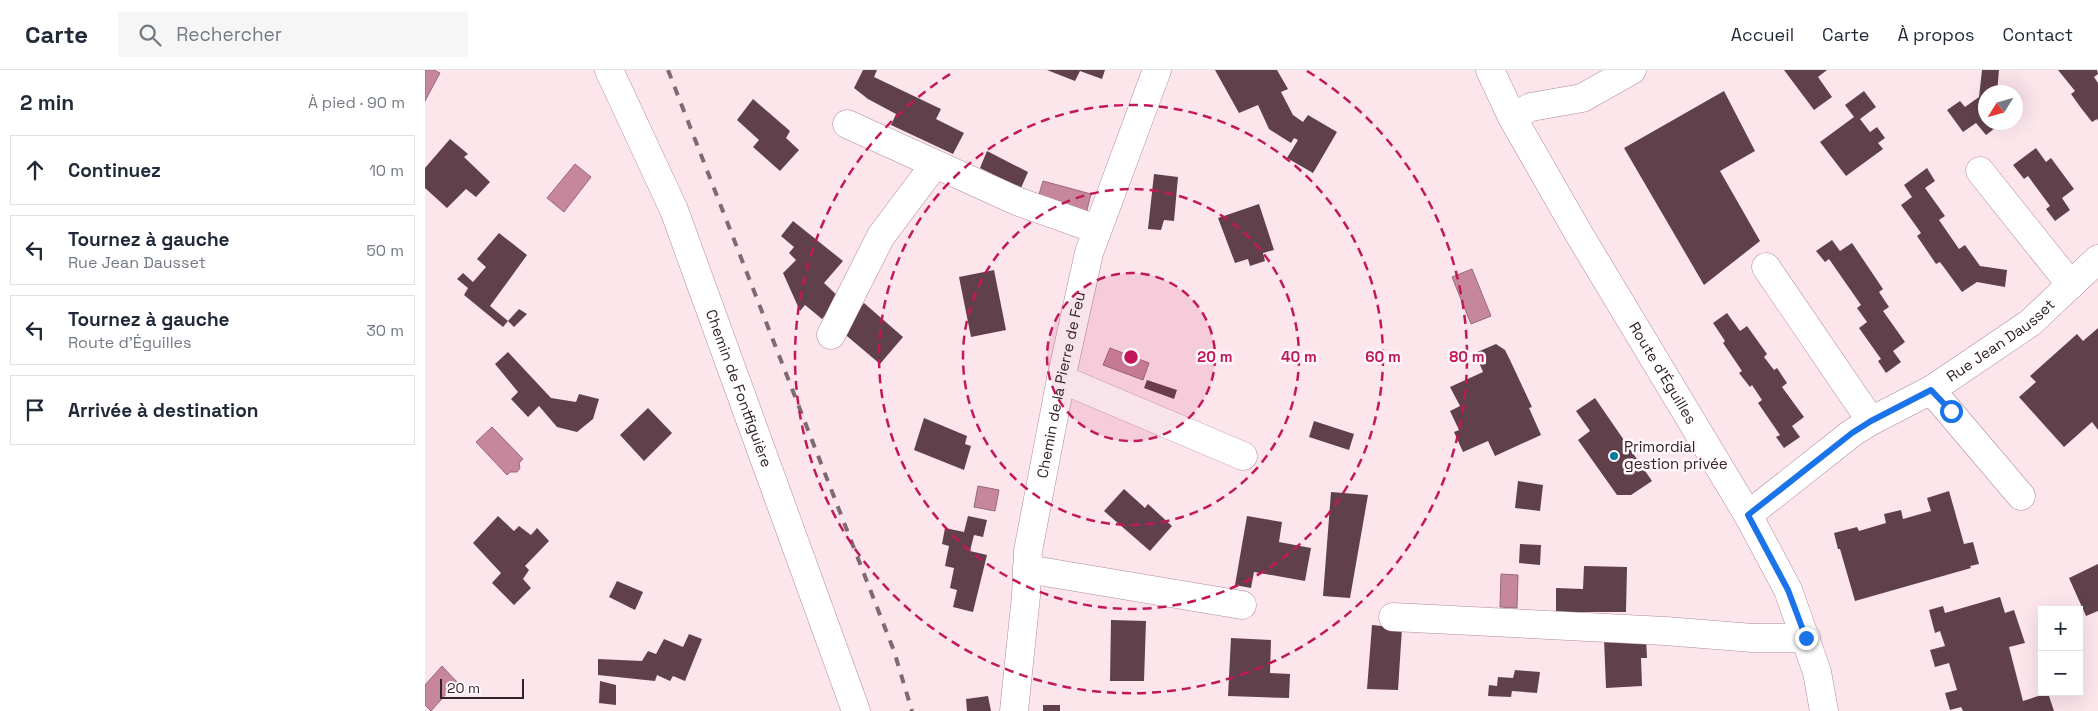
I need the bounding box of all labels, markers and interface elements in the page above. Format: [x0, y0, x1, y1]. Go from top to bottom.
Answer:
search box [118, 12, 468, 57]
text: Carte [25, 19, 88, 50]
icon: search [136, 21, 164, 49]
text: Rechercher [176, 22, 282, 47]
text: Accueil [1731, 23, 1794, 46]
text: Carte [1822, 23, 1869, 46]
text: À propos [1897, 23, 1975, 46]
text: Contact [2003, 23, 2073, 46]
north arrow [1978, 85, 2023, 130]
text: 2 min [20, 89, 74, 116]
text: À pied · 90 m [308, 92, 405, 113]
icon: ahead [21, 156, 49, 184]
text: Continuez [68, 158, 161, 183]
text: 10 m [369, 160, 404, 181]
text: Tournez à gauche [68, 227, 230, 252]
icon: left [21, 236, 49, 264]
text: 50 m [366, 240, 404, 261]
text: Rue Jean Dausset [68, 252, 206, 273]
street label: Chemin de la Pierre de Feu [1032, 290, 1089, 480]
street label: Rue Jean Dausset [1943, 295, 2059, 386]
text: Tournez à gauche [68, 307, 230, 332]
street label: Chemin de Fontfiguière [702, 307, 777, 470]
icon: left [21, 316, 49, 344]
street label: Route d'Éguilles [1625, 318, 1701, 427]
text: 30 m [366, 320, 404, 341]
text: Route d'Éguilles [68, 332, 192, 353]
text: 20 m [1197, 347, 1233, 366]
text: 40 m [1281, 347, 1317, 366]
text: 60 m [1365, 347, 1401, 366]
text: 80 m [1449, 347, 1485, 366]
centre of rings [1122, 348, 1140, 366]
icon: arrive [21, 396, 49, 424]
text: Arrivée à destination [68, 398, 258, 423]
route start [1940, 400, 1963, 423]
place label: Primordial gestion privée [1624, 437, 1728, 473]
marker: Primordial gestion privée [1608, 450, 1620, 462]
map controls [2038, 606, 2083, 696]
button: + [2038, 606, 2083, 651]
route end [1795, 627, 1818, 650]
button: − [2038, 651, 2083, 696]
scale bar [440, 676, 524, 699]
text: 20 m [447, 679, 480, 697]

